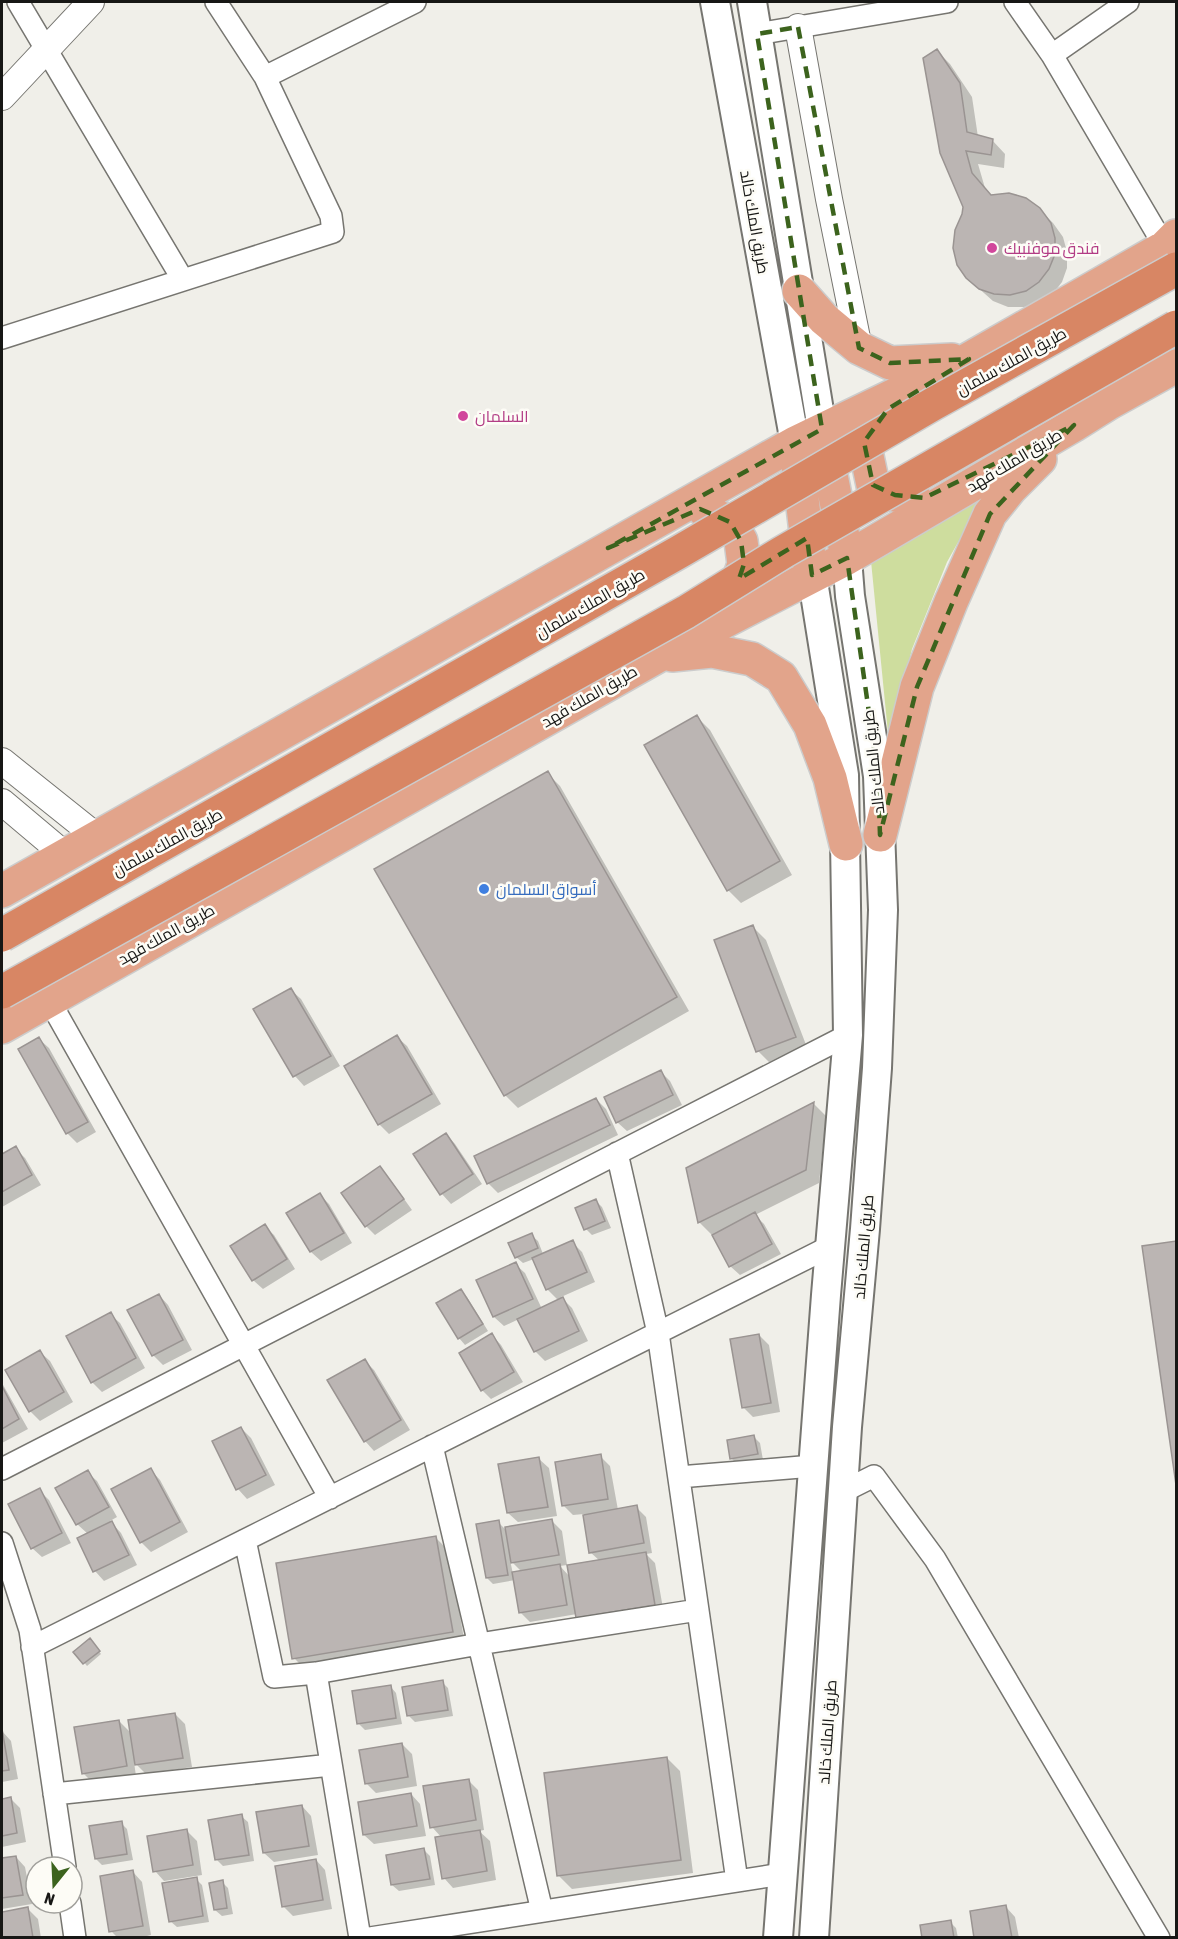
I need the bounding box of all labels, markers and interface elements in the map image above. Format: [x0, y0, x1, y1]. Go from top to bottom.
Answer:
street label: طريق الملك خالد [735, 169, 773, 276]
place label: فندق موفنبيك [1004, 239, 1099, 259]
marker: فندق موفنبيك [985, 241, 999, 255]
street label: طريق الملك سلمان [953, 323, 1070, 400]
place label: السلمان [475, 407, 529, 427]
marker: السلمان [456, 409, 470, 423]
street label: طريق الملك فهد [963, 425, 1066, 497]
street label: طريق الملك سلمان [532, 565, 649, 643]
street label: طريق الملك فهد [538, 661, 641, 732]
street label: طريق الملك خالد [859, 709, 889, 815]
street label: طريق الملك سلمان [109, 804, 226, 881]
place label: أسواق السلمان [496, 880, 597, 900]
marker: أسواق السلمان [477, 882, 491, 896]
street label: طريق الملك فهد [115, 900, 218, 970]
street label: طريق الملك خالد [849, 1194, 879, 1300]
street label: طريق الملك خالد [814, 1679, 842, 1785]
north arrow [24, 1855, 84, 1915]
text: N [42, 1889, 57, 1909]

